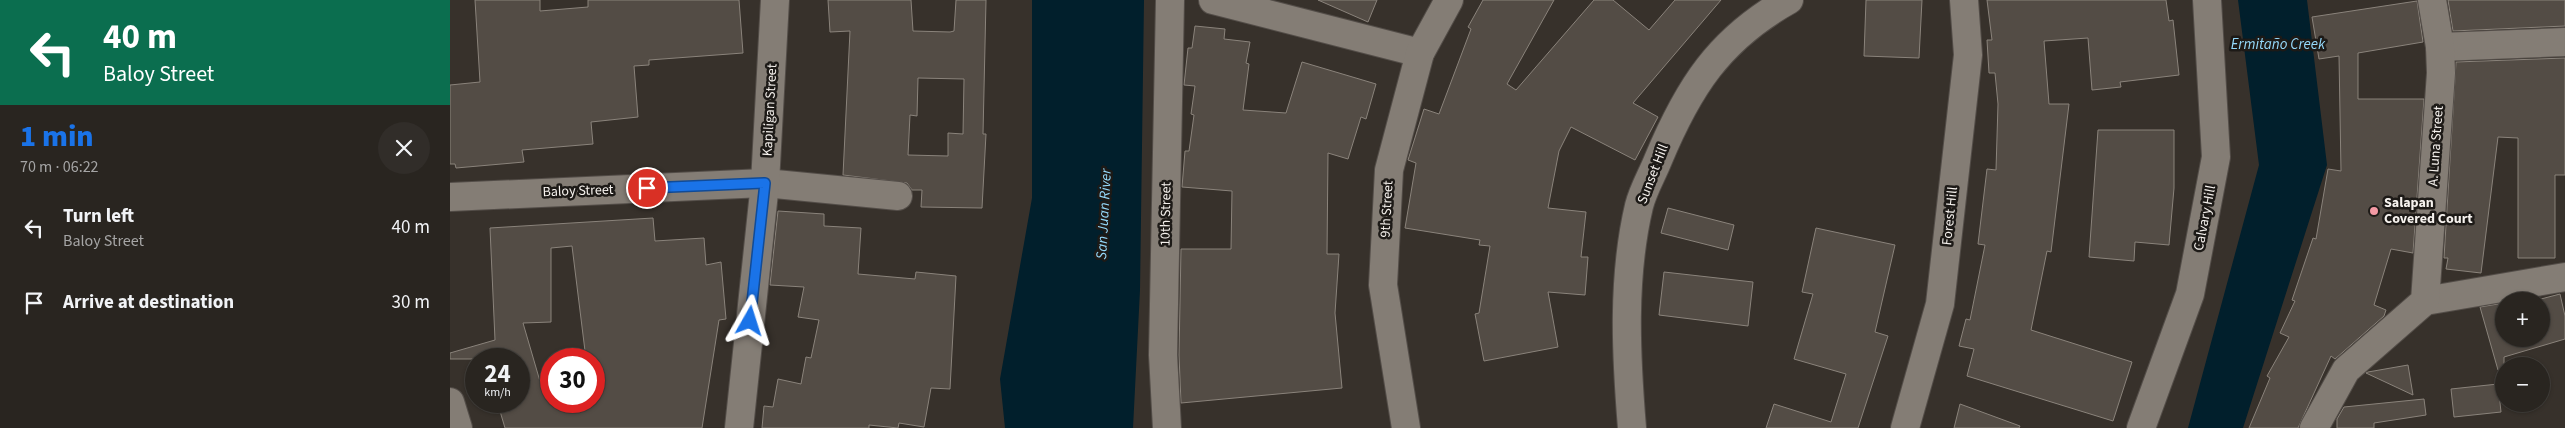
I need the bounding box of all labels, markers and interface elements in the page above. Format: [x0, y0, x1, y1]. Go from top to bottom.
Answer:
text: 40 m [103, 12, 177, 62]
icon: left [20, 20, 85, 85]
water label: Ermitaño Creek [2231, 34, 2326, 55]
text: Baloy Street [103, 58, 214, 90]
street label: Kapiligan Street [758, 63, 782, 157]
street label: A. Luna Street [2423, 105, 2449, 187]
text: 1 min [20, 115, 94, 158]
button: close [378, 122, 430, 174]
street label: Sunset Hill [1632, 141, 1674, 207]
text: 70 m · 06:22 [20, 156, 99, 178]
pin [626, 167, 668, 209]
water label: San Juan River [1091, 167, 1117, 260]
icon: arrive [633, 174, 661, 202]
street label: Baloy Street [542, 180, 614, 202]
street label: 9th Street [1376, 180, 1398, 238]
street label: 10th Street [1155, 181, 1177, 246]
street label: Calvary Hill [2189, 183, 2221, 252]
street label: Forest Hill [1937, 185, 1963, 246]
place label: Salapan Covered Court [2384, 193, 2473, 229]
text: Turn left [63, 203, 134, 230]
marker: Salapan Covered Court [2368, 205, 2380, 217]
icon: left [20, 214, 48, 242]
text: 40 m [392, 214, 430, 241]
text: Baloy Street [63, 230, 144, 252]
icon: arrive [20, 289, 48, 317]
text: Arrive at destination [63, 289, 234, 316]
text: 30 m [392, 289, 430, 316]
map controls [2495, 292, 2550, 412]
button: + [2495, 292, 2550, 347]
position arrow [723, 294, 775, 346]
speed limit sign: 30 [540, 348, 605, 413]
text: 24 [484, 356, 511, 392]
button: − [2495, 357, 2550, 412]
text: km/h [484, 384, 511, 401]

